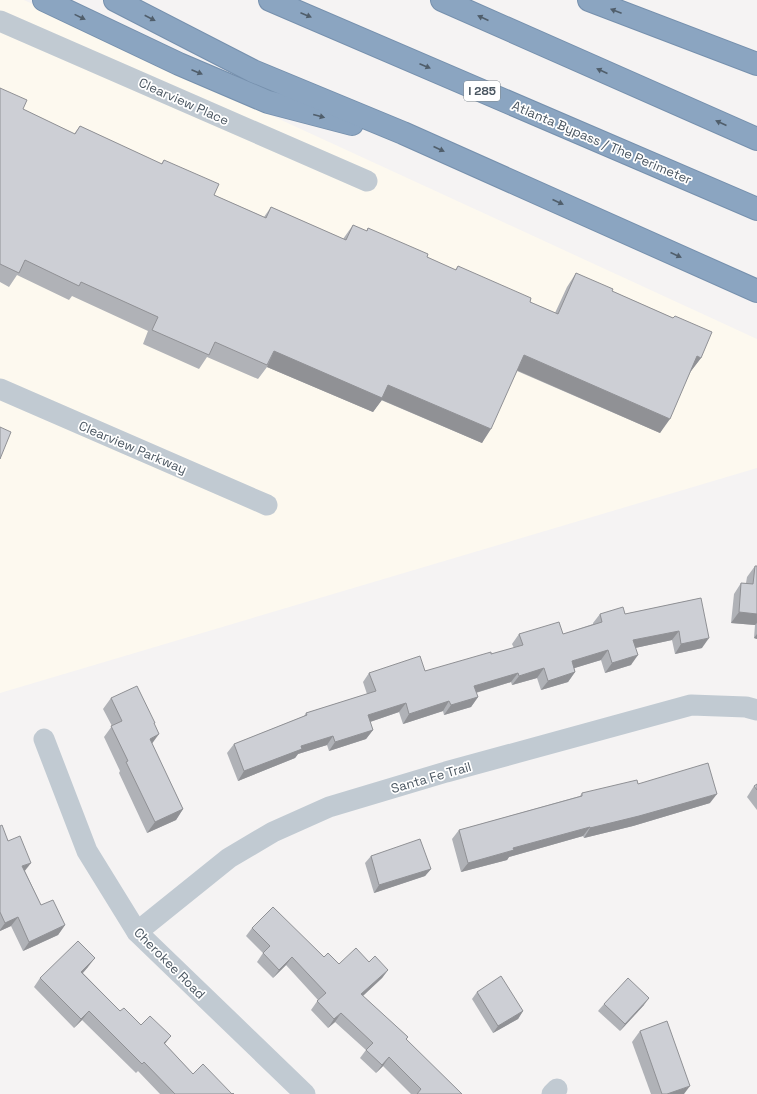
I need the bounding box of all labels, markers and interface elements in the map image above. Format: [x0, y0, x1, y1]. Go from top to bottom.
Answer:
one-way arrow [609, 7, 621, 13]
one-way arrow [300, 13, 312, 19]
one-way arrow [74, 14, 85, 20]
one-way arrow [144, 15, 155, 21]
one-way arrow [478, 15, 489, 21]
one-way arrow [420, 64, 432, 70]
one-way arrow [596, 67, 608, 73]
one-way arrow [192, 69, 203, 75]
street label: Clearview Place [136, 74, 232, 129]
road number: I 285 [464, 81, 500, 101]
street label: Atlanta Bypass / The Perimeter [509, 97, 694, 188]
one-way arrow [313, 113, 326, 119]
one-way arrow [716, 120, 727, 126]
one-way arrow [433, 146, 445, 152]
one-way arrow [552, 199, 564, 205]
one-way arrow [671, 252, 683, 258]
street label: Clearview Parkway [76, 417, 189, 478]
street label: Santa Fe Trail [389, 758, 473, 797]
street label: Cherokee Road [130, 924, 209, 1003]

